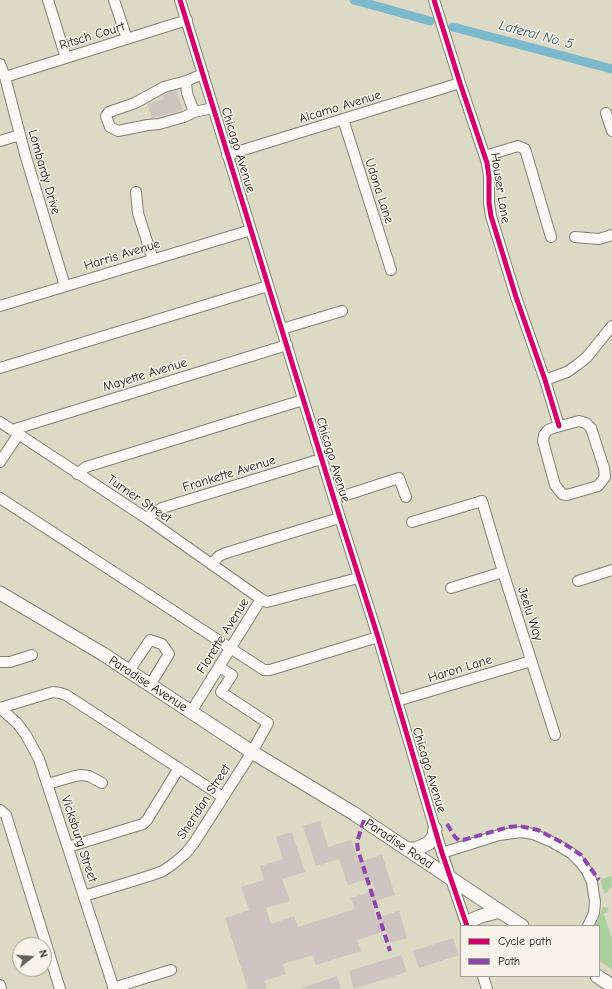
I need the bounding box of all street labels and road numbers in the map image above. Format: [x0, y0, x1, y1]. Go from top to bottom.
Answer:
street label: Ritsch Court [57, 19, 127, 53]
street label: Alcamo Avenue [297, 87, 383, 127]
street label: Chicago Avenue [218, 105, 258, 195]
street label: Lombardy Drive [24, 128, 64, 216]
street label: Houser Lane [487, 152, 513, 224]
street label: Udona Lane [361, 156, 397, 226]
street label: Harris Avenue [82, 236, 162, 274]
street label: Mayette Avenue [101, 355, 189, 395]
street label: Chicago Avenue [313, 415, 353, 505]
street label: Frankette Avenue [181, 452, 277, 496]
street label: Turner Street [104, 472, 174, 526]
street label: Jeelu Way [514, 585, 546, 643]
street label: Florette Avenue [194, 595, 252, 677]
street label: Haron Lane [426, 652, 494, 686]
street label: Paradise Avenue [106, 653, 190, 715]
street label: Chicago Avenue [409, 725, 449, 815]
street label: Sheridan Street [174, 762, 234, 842]
street label: Vicksburg Street [58, 794, 100, 884]
street label: Paradise Road [362, 815, 436, 873]

